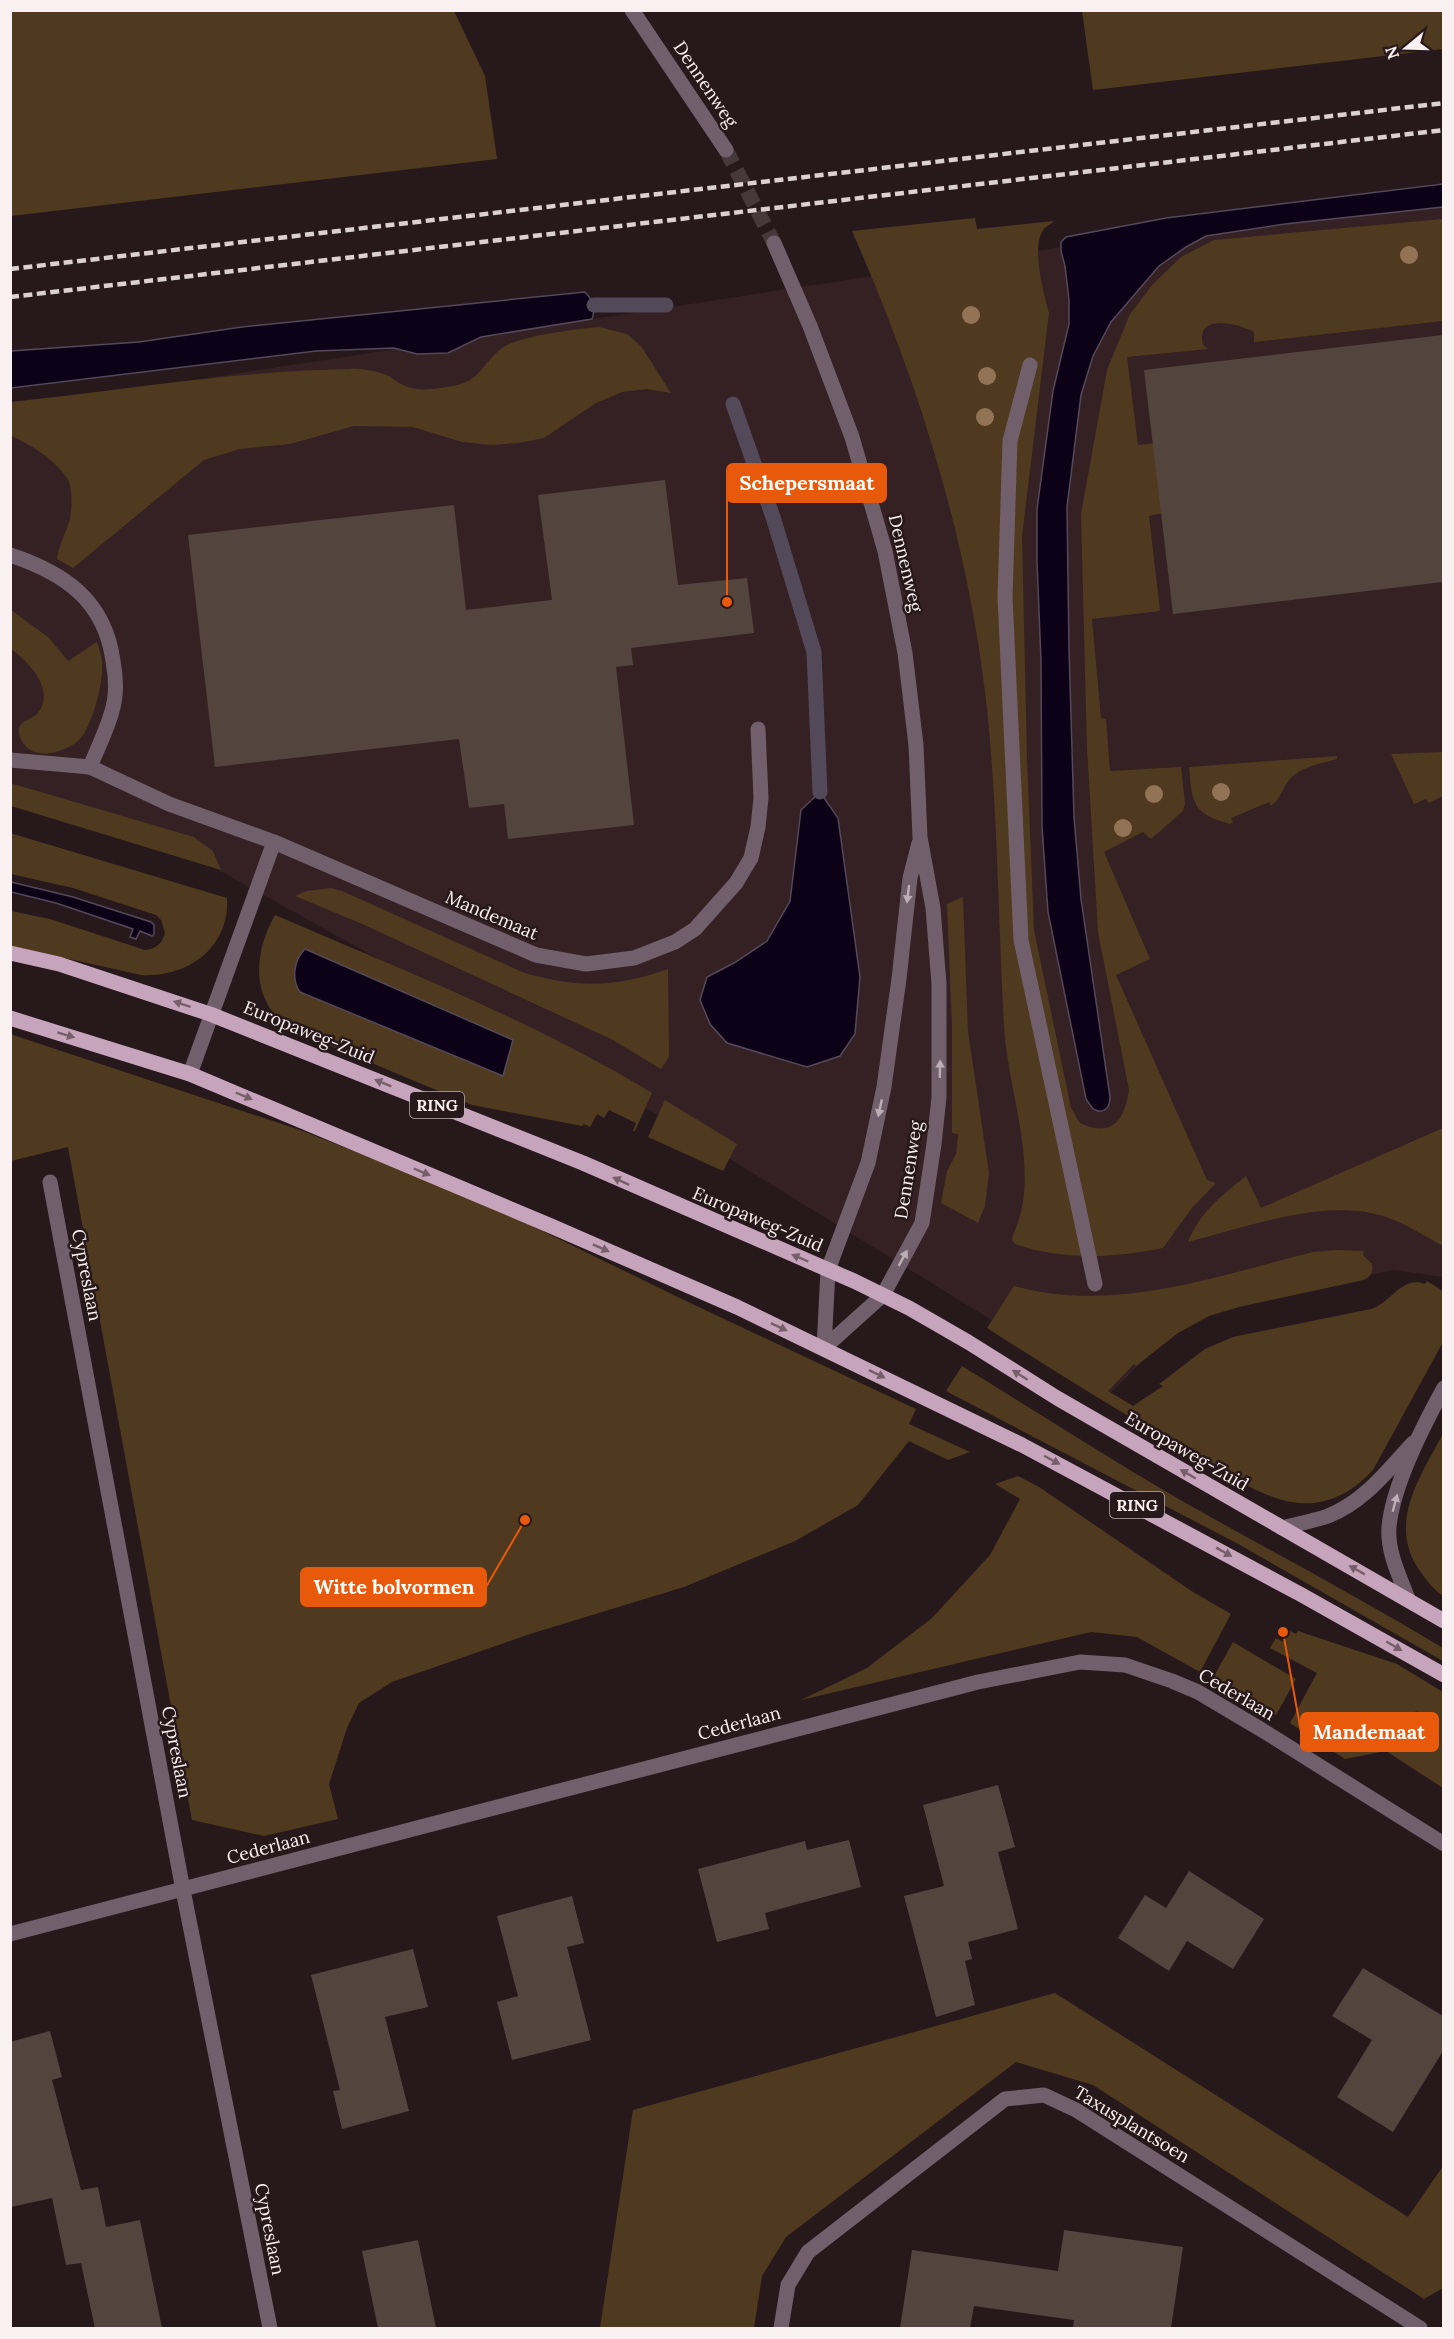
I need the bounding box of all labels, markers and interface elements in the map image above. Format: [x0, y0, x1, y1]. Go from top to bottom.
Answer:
north arrow [1376, 18, 1436, 78]
street label: Dennenweg [669, 36, 744, 132]
text: N [1380, 44, 1403, 62]
callout: Schepersmaat [727, 464, 886, 502]
text: Schepersmaat [739, 470, 875, 495]
street label: Dennenweg [884, 512, 929, 615]
street label: Mandemaat [442, 885, 542, 945]
one-way arrow [904, 885, 913, 904]
street label: Europaweg-Zuid [240, 995, 378, 1069]
one-way arrow [173, 999, 191, 1009]
one-way arrow [57, 1031, 75, 1040]
one-way arrow [935, 1059, 944, 1078]
one-way arrow [373, 1078, 391, 1088]
one-way arrow [235, 1092, 252, 1101]
road number: RING [410, 1092, 464, 1118]
one-way arrow [874, 1099, 884, 1118]
street label: Dennenweg [889, 1118, 927, 1221]
one-way arrow [413, 1167, 430, 1176]
one-way arrow [613, 1176, 630, 1185]
street label: Europaweg-Zuid [689, 1181, 827, 1257]
street label: Cypreslaan [67, 1227, 107, 1323]
one-way arrow [593, 1243, 610, 1252]
one-way arrow [898, 1249, 908, 1266]
one-way arrow [791, 1253, 809, 1263]
one-way arrow [771, 1323, 788, 1332]
one-way arrow [868, 1369, 885, 1379]
one-way arrow [1012, 1369, 1028, 1380]
street label: Europaweg-Zuid [1121, 1406, 1253, 1496]
one-way arrow [1043, 1455, 1060, 1465]
one-way arrow [1179, 1469, 1196, 1479]
road number: RING [1110, 1492, 1164, 1518]
one-way arrow [1391, 1493, 1401, 1512]
one-way arrow [1215, 1547, 1232, 1557]
one-way arrow [1349, 1565, 1365, 1576]
callout: Witte bolvormen [301, 1568, 486, 1606]
text: Witte bolvormen [314, 1574, 475, 1599]
one-way arrow [1386, 1641, 1402, 1652]
street label: Cederlaan [1194, 1663, 1280, 1725]
street label: Cederlaan [695, 1701, 783, 1745]
street label: Cypreslaan [157, 1704, 197, 1800]
callout: Mandemaat [1301, 1713, 1438, 1751]
text: Mandemaat [1313, 1719, 1426, 1744]
street label: Cederlaan [224, 1825, 312, 1869]
street label: Taxusplantsoen [1070, 2080, 1194, 2168]
street label: Cypreslaan [250, 2181, 290, 2277]

